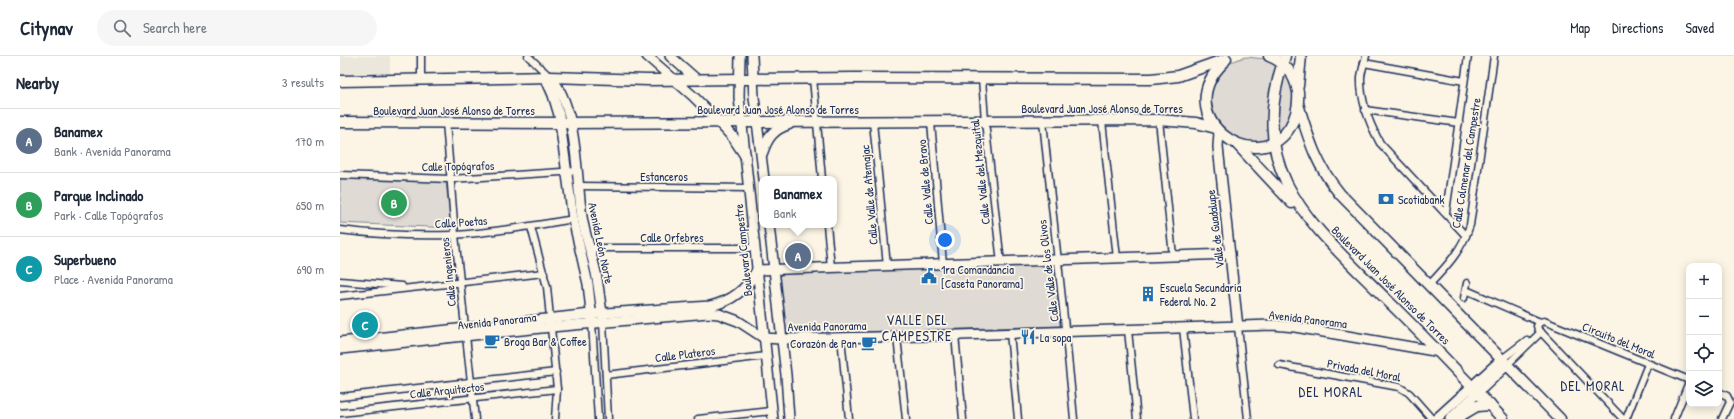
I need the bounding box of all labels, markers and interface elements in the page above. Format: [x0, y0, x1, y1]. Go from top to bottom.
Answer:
search box [97, 10, 377, 46]
text: Citynav [20, 15, 73, 41]
icon: search [111, 17, 133, 39]
text: Search here [143, 17, 207, 38]
text: Map [1570, 18, 1590, 37]
text: Directions [1612, 18, 1663, 37]
text: Saved [1685, 18, 1714, 37]
text: Nearby [16, 71, 59, 94]
text: 3 results [282, 73, 324, 91]
street label: Calle Colmenar del Campestre [1447, 96, 1485, 229]
street label: Boulevard Juan José Alonso de Torres [1021, 100, 1183, 117]
street label: Boulevard Juan José Alonso de Torres [697, 101, 859, 118]
street label: Boulevard Juan José Alonso de Torres [373, 102, 535, 119]
street label: Calle Valle del Mezquital [966, 118, 994, 225]
text: Banamex [54, 121, 103, 142]
text: A [26, 132, 32, 150]
text: 170 m [295, 132, 324, 150]
street label: Calle Valle de Bravo [913, 139, 937, 225]
text: Bank · Avenida Panorama [54, 142, 171, 160]
street label: Calle Valle de Atemajac [856, 144, 882, 246]
street label: Calle Topógrafos [421, 157, 495, 175]
street label: Estanceros [640, 168, 688, 185]
popup [759, 176, 837, 228]
text: Banamex [773, 183, 823, 204]
text: Parque Inclinado [54, 185, 143, 206]
pin: B [381, 188, 407, 218]
street label: Valle de Guadalupe [1202, 189, 1228, 269]
bank icon: Scotiabank [1377, 190, 1395, 208]
place label: Scotiabank [1398, 191, 1445, 208]
text: B [26, 196, 32, 214]
text: 650 m [296, 196, 324, 214]
street label: Avenida León Norte [584, 201, 618, 285]
street label: Boulevard Campestre [730, 203, 756, 297]
text: Bank [773, 204, 796, 222]
text: Park · Calle Topógrafos [54, 206, 163, 224]
street label: Calle Poetas [434, 212, 488, 232]
street label: Calle Valle de los Olivos [1033, 219, 1063, 323]
street label: Boulevard Juan José Alonso de Torres [1328, 222, 1454, 348]
street label: Calle Orfebres [640, 229, 704, 246]
your location [935, 230, 955, 250]
street label: Calle Ingenieros [436, 236, 460, 307]
pin: A [785, 241, 811, 271]
text: Superbueno [54, 249, 116, 270]
text: C [25, 260, 33, 278]
text: 690 m [296, 260, 324, 278]
place label: 1ra Comandancia [Caseta Panorama] [941, 261, 1023, 292]
map controls [1686, 263, 1722, 407]
button: + [1686, 263, 1722, 299]
public building icon: 1ra Comandancia [Caseta Panorama] [920, 267, 938, 285]
text: Place · Avenida Panorama [54, 270, 173, 288]
place label: Escuela Secundaria Federal No. 2 [1159, 279, 1242, 310]
building icon: Escuela Secundaria Federal No. 2 [1139, 285, 1157, 303]
button: − [1686, 299, 1722, 335]
street label: Avenida Panorama [1268, 306, 1348, 332]
street label: Avenida Panorama [457, 308, 537, 334]
pin: C [352, 310, 378, 340]
district label: VALLE DEL CAMPESTRE [882, 310, 952, 345]
street label: Avenida Panorama [788, 317, 867, 335]
street label: Circuito del Moral [1580, 318, 1659, 363]
restaurant icon: La sopa [1019, 328, 1037, 346]
place label: La sopa [1040, 329, 1072, 346]
cafe icon: Broga Bar & Coffee [483, 332, 501, 350]
place label: Broga Bar & Coffee [504, 333, 587, 350]
cafe icon: Corazón de Pan [860, 334, 878, 352]
place label: Corazón de Pan [790, 335, 857, 352]
button: locate [1686, 335, 1722, 371]
street label: Calle Plateros [654, 342, 717, 366]
street label: Privada del Moral [1326, 355, 1403, 386]
button: layers [1686, 371, 1722, 407]
district label: DEL MORAL [1561, 376, 1625, 395]
street label: Calle Arquitectos [409, 378, 485, 402]
district label: DEL MORAL [1299, 382, 1363, 401]

